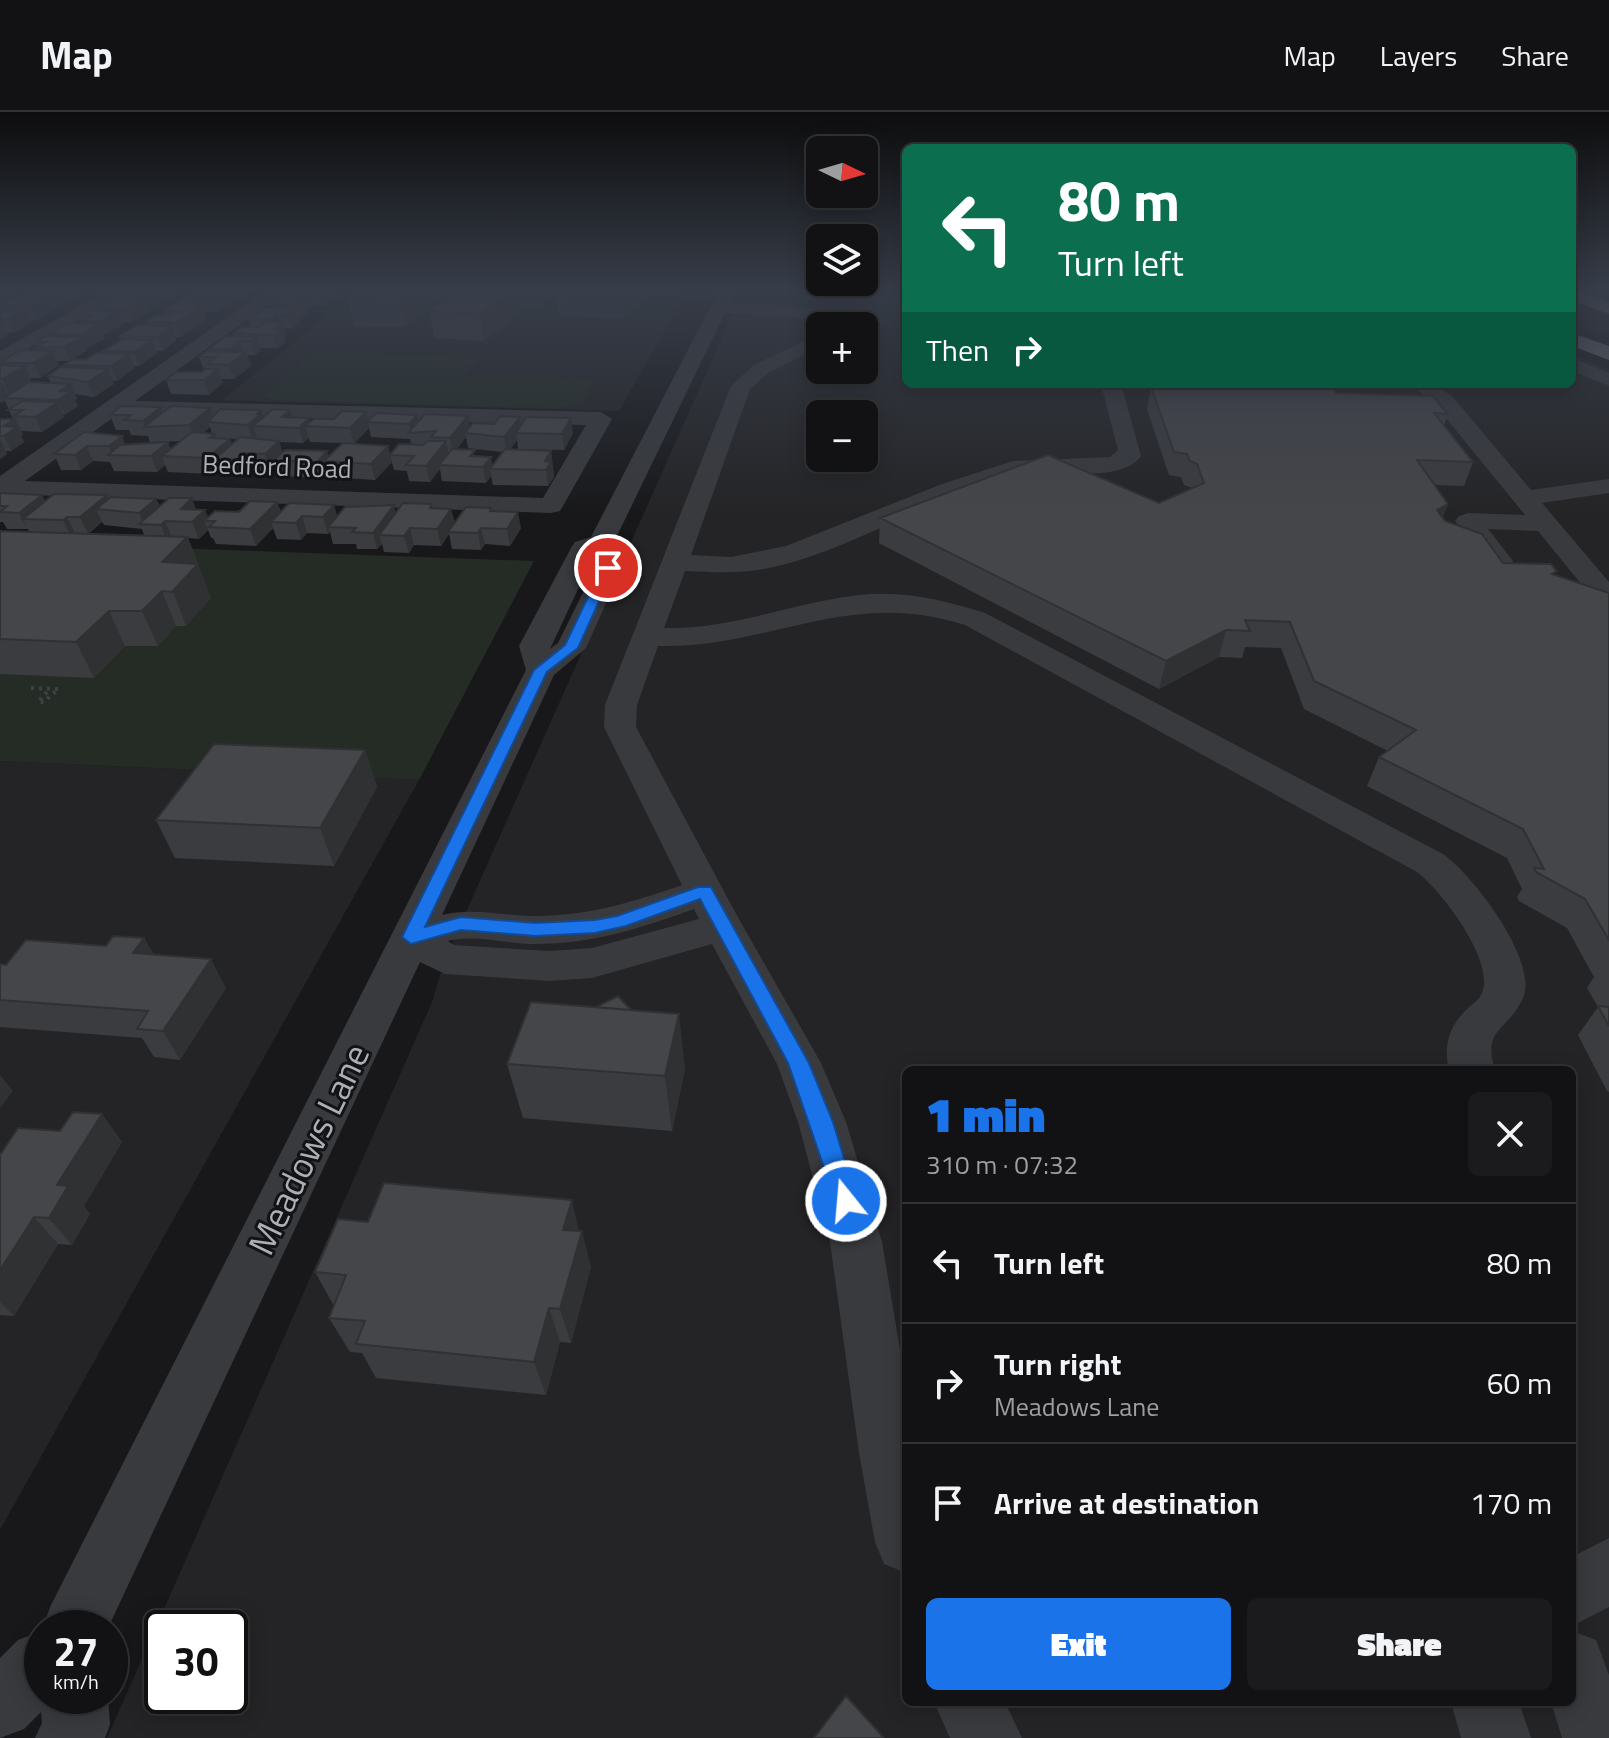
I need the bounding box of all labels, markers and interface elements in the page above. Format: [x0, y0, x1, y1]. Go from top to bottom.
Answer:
text: Map [40, 26, 113, 84]
text: Map [1283, 34, 1336, 77]
text: Layers [1380, 34, 1457, 77]
text: Share [1501, 34, 1569, 77]
north arrow [806, 136, 878, 208]
map controls [806, 136, 878, 472]
text: 80 m [1058, 158, 1180, 243]
icon: left [926, 176, 1030, 280]
button: layers [806, 224, 878, 296]
text: Turn left [1058, 235, 1184, 290]
button: + [806, 312, 878, 384]
text: Then [926, 327, 989, 373]
icon: right [1005, 328, 1049, 372]
button: − [806, 400, 878, 472]
street label: Bedford Road [202, 444, 352, 488]
pin [574, 534, 642, 602]
icon: arrive [586, 546, 630, 590]
street label: Meadows Lane [233, 1034, 383, 1264]
text: 1 min [926, 1078, 1045, 1151]
button: close [1468, 1092, 1552, 1176]
text: 310 m · 07:32 [926, 1145, 1078, 1184]
position arrow [804, 1159, 888, 1243]
text: Turn left [994, 1240, 1104, 1286]
text: 80 m [1487, 1240, 1552, 1286]
icon: left [926, 1241, 970, 1285]
text: Turn right [994, 1341, 1122, 1387]
text: 60 m [1487, 1360, 1552, 1406]
icon: right [926, 1361, 970, 1405]
text: Meadows Lane [994, 1387, 1159, 1426]
text: Arrive at destination [994, 1480, 1259, 1526]
text: 170 m [1470, 1480, 1552, 1526]
icon: arrive [926, 1481, 970, 1525]
button: Exit [926, 1598, 1231, 1690]
button: Share [1247, 1598, 1552, 1690]
speed limit sign: 30 [144, 1610, 248, 1714]
text: 27 [54, 1621, 98, 1682]
text: km/h [53, 1666, 99, 1697]

